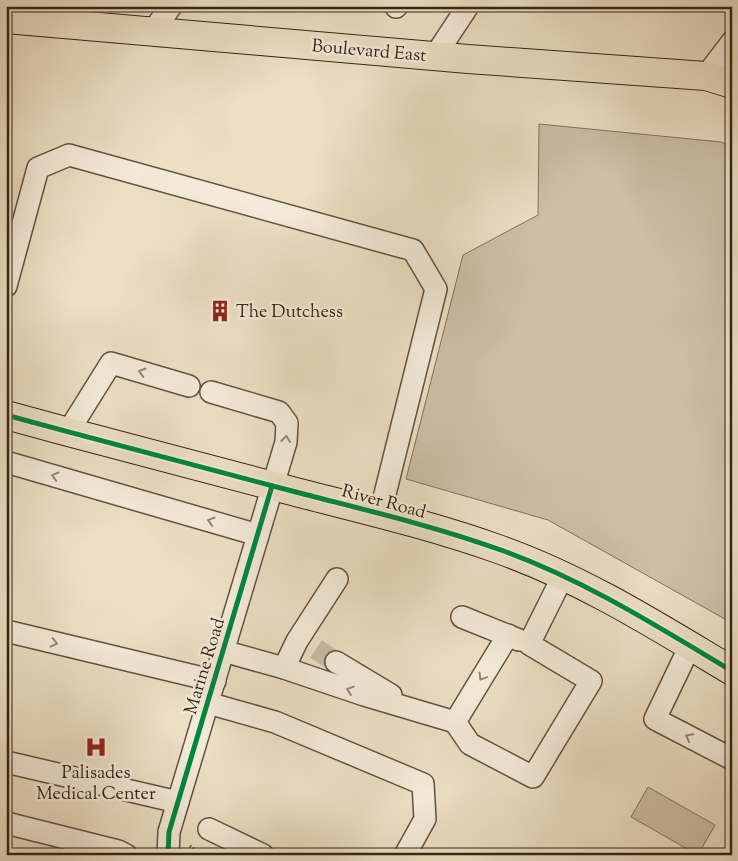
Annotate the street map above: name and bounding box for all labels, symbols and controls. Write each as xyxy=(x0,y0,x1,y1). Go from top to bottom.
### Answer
street label: Boulevard East xyxy=(310,34,427,70)
building icon: The Dutchess xyxy=(207,298,233,324)
place label: The Dutchess xyxy=(236,300,343,326)
one-way arrow xyxy=(137,367,146,378)
one-way arrow xyxy=(280,435,290,444)
one-way arrow xyxy=(51,472,59,482)
street label: River Road xyxy=(338,479,429,527)
one-way arrow xyxy=(207,517,215,527)
street label: Marine Road xyxy=(179,615,233,718)
one-way arrow xyxy=(49,637,58,648)
one-way arrow xyxy=(479,672,489,681)
one-way arrow xyxy=(346,686,354,696)
one-way arrow xyxy=(685,733,694,743)
hospital icon: Palisades Medical Center xyxy=(83,734,109,760)
place label: Palisades Medical Center xyxy=(36,761,156,808)

